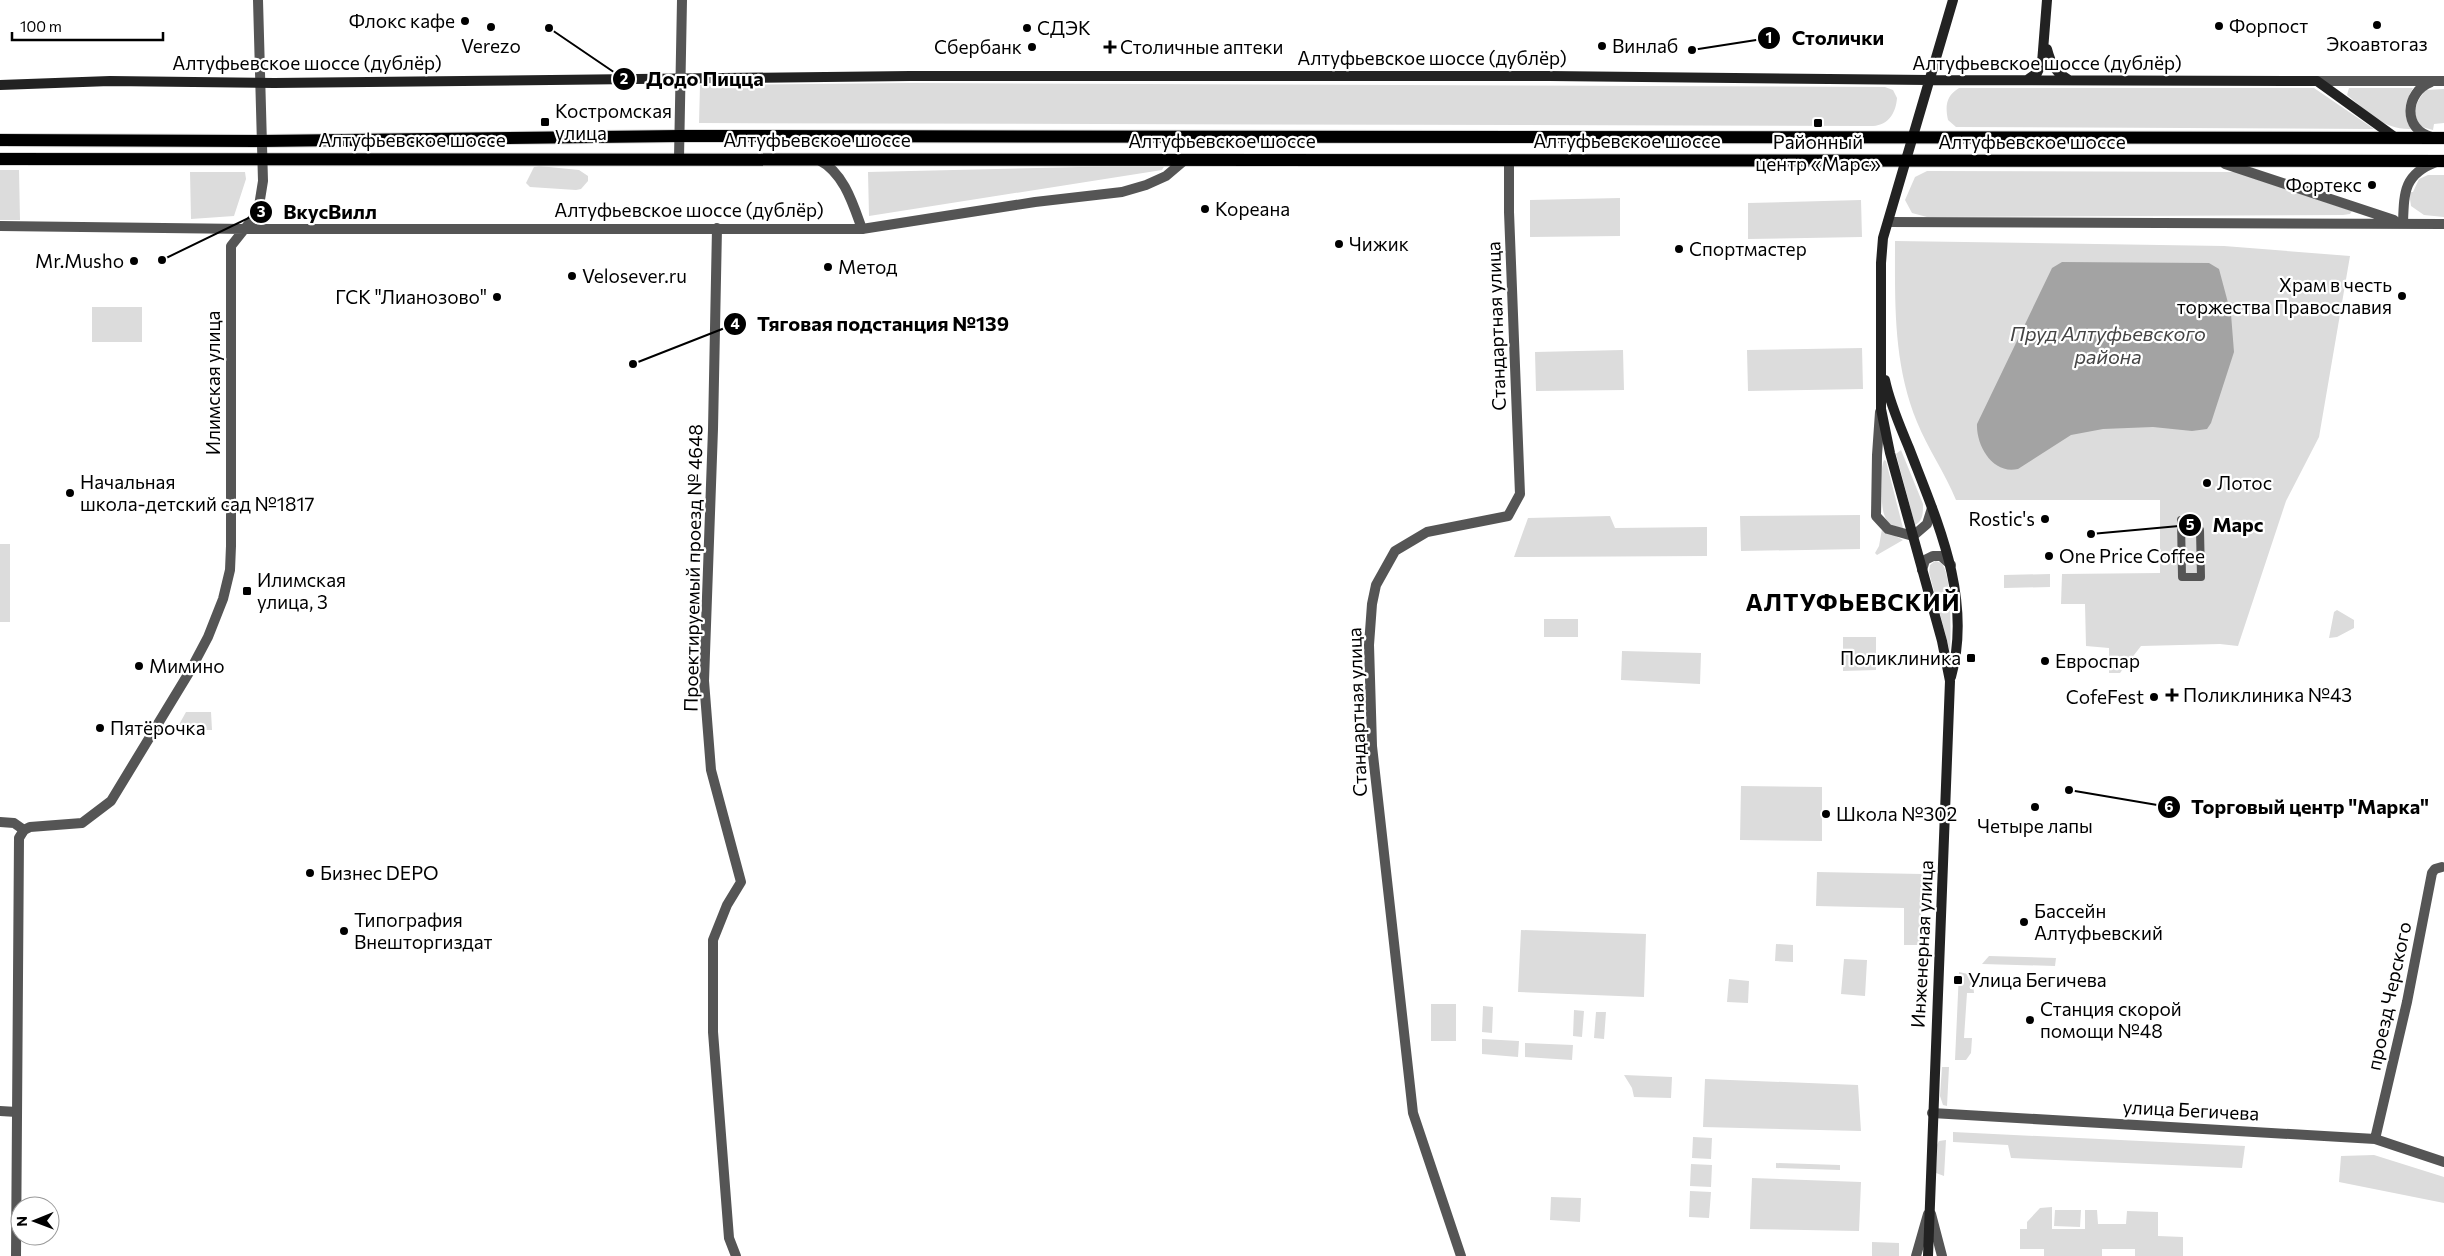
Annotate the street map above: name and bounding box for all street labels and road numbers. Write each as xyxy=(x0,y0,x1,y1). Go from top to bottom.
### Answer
street label: Алтуфьевское шоссе (дублёр) xyxy=(1297,46,1567,69)
street label: Алтуфьевское шоссе (дублёр) xyxy=(172,51,442,74)
street label: Алтуфьевское шоссе (дублёр) xyxy=(1912,51,2182,74)
street label: Алтуфьевское шоссе xyxy=(318,128,506,151)
street label: Алтуфьевское шоссе xyxy=(723,128,911,151)
street label: Алтуфьевское шоссе xyxy=(1128,129,1316,152)
street label: Алтуфьевское шоссе xyxy=(1533,129,1721,152)
street label: Алтуфьевское шоссе xyxy=(1938,130,2126,153)
street label: Алтуфьевское шоссе (дублёр) xyxy=(554,198,824,221)
street label: Стандартная улица xyxy=(1481,241,1510,411)
street label: Илимская улица xyxy=(201,311,224,455)
street label: Проектируемый проезд № 4648 xyxy=(678,424,707,712)
street label: Стандартная улица xyxy=(1342,627,1371,797)
street label: Инженерная улица xyxy=(1906,859,1937,1028)
street label: проезд Черского xyxy=(2362,920,2415,1072)
street label: улица Бегичева xyxy=(2122,1094,2260,1125)

